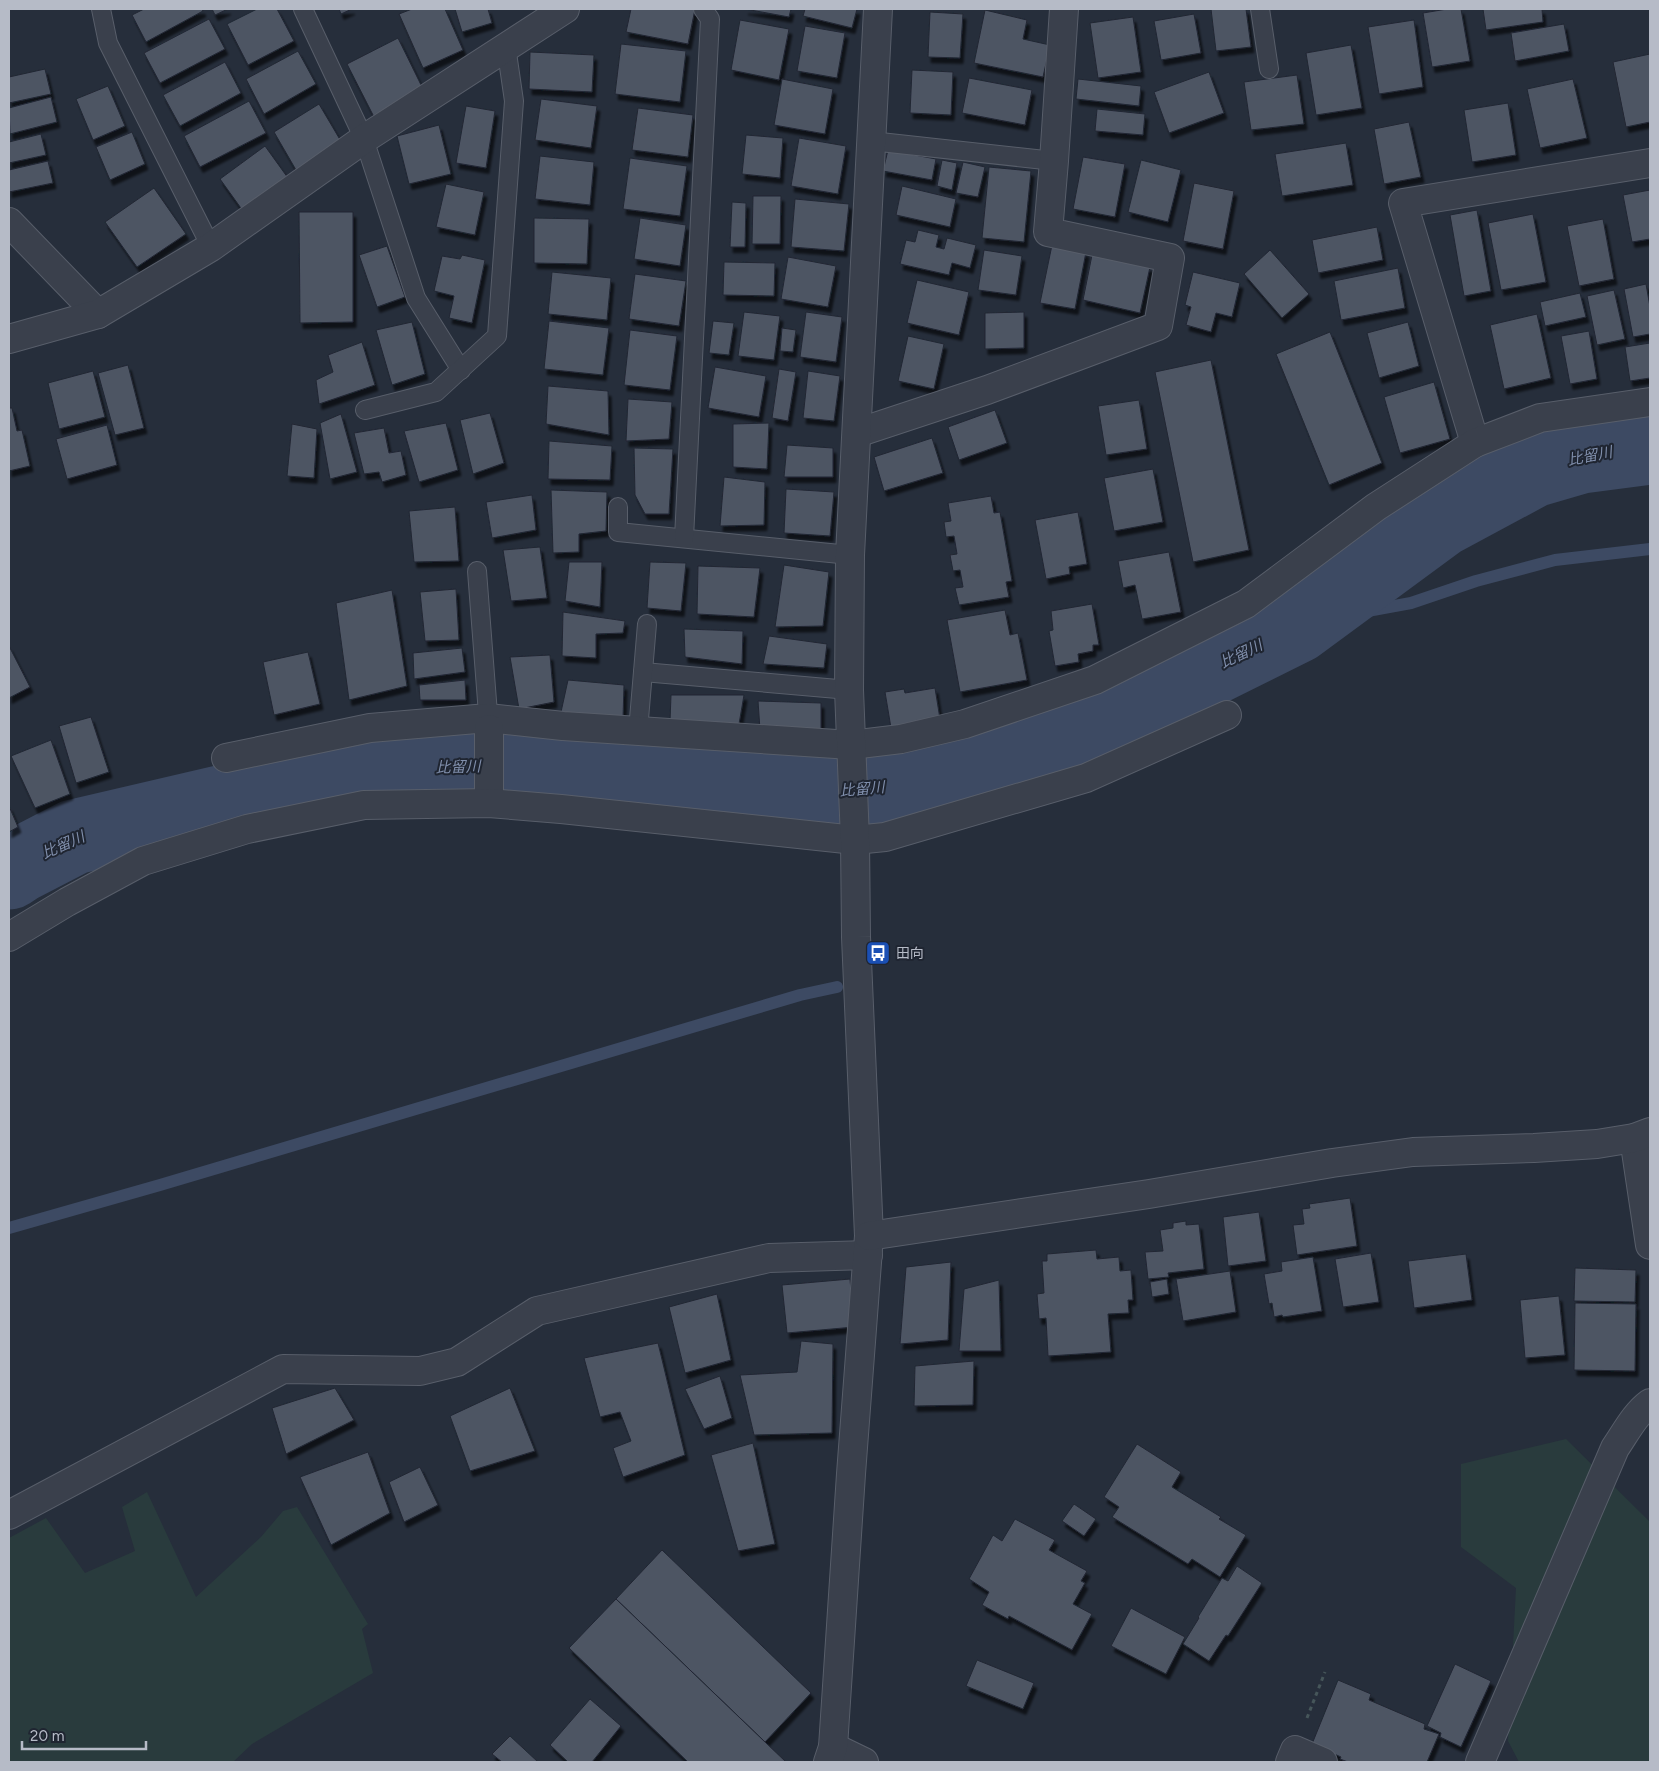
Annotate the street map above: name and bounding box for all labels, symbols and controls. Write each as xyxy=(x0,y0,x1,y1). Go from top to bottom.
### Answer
water label: 比留川 xyxy=(1566,442,1616,469)
water label: 比留川 xyxy=(1217,635,1267,672)
water label: 比留川 xyxy=(435,757,483,777)
water label: 比留川 xyxy=(839,778,887,800)
water label: 比留川 xyxy=(39,827,89,862)
bus stop icon: 田向 xyxy=(865,940,891,966)
place label: 田向 xyxy=(896,945,924,962)
scale bar xyxy=(22,1718,146,1750)
text: 20 m xyxy=(30,1727,64,1745)

